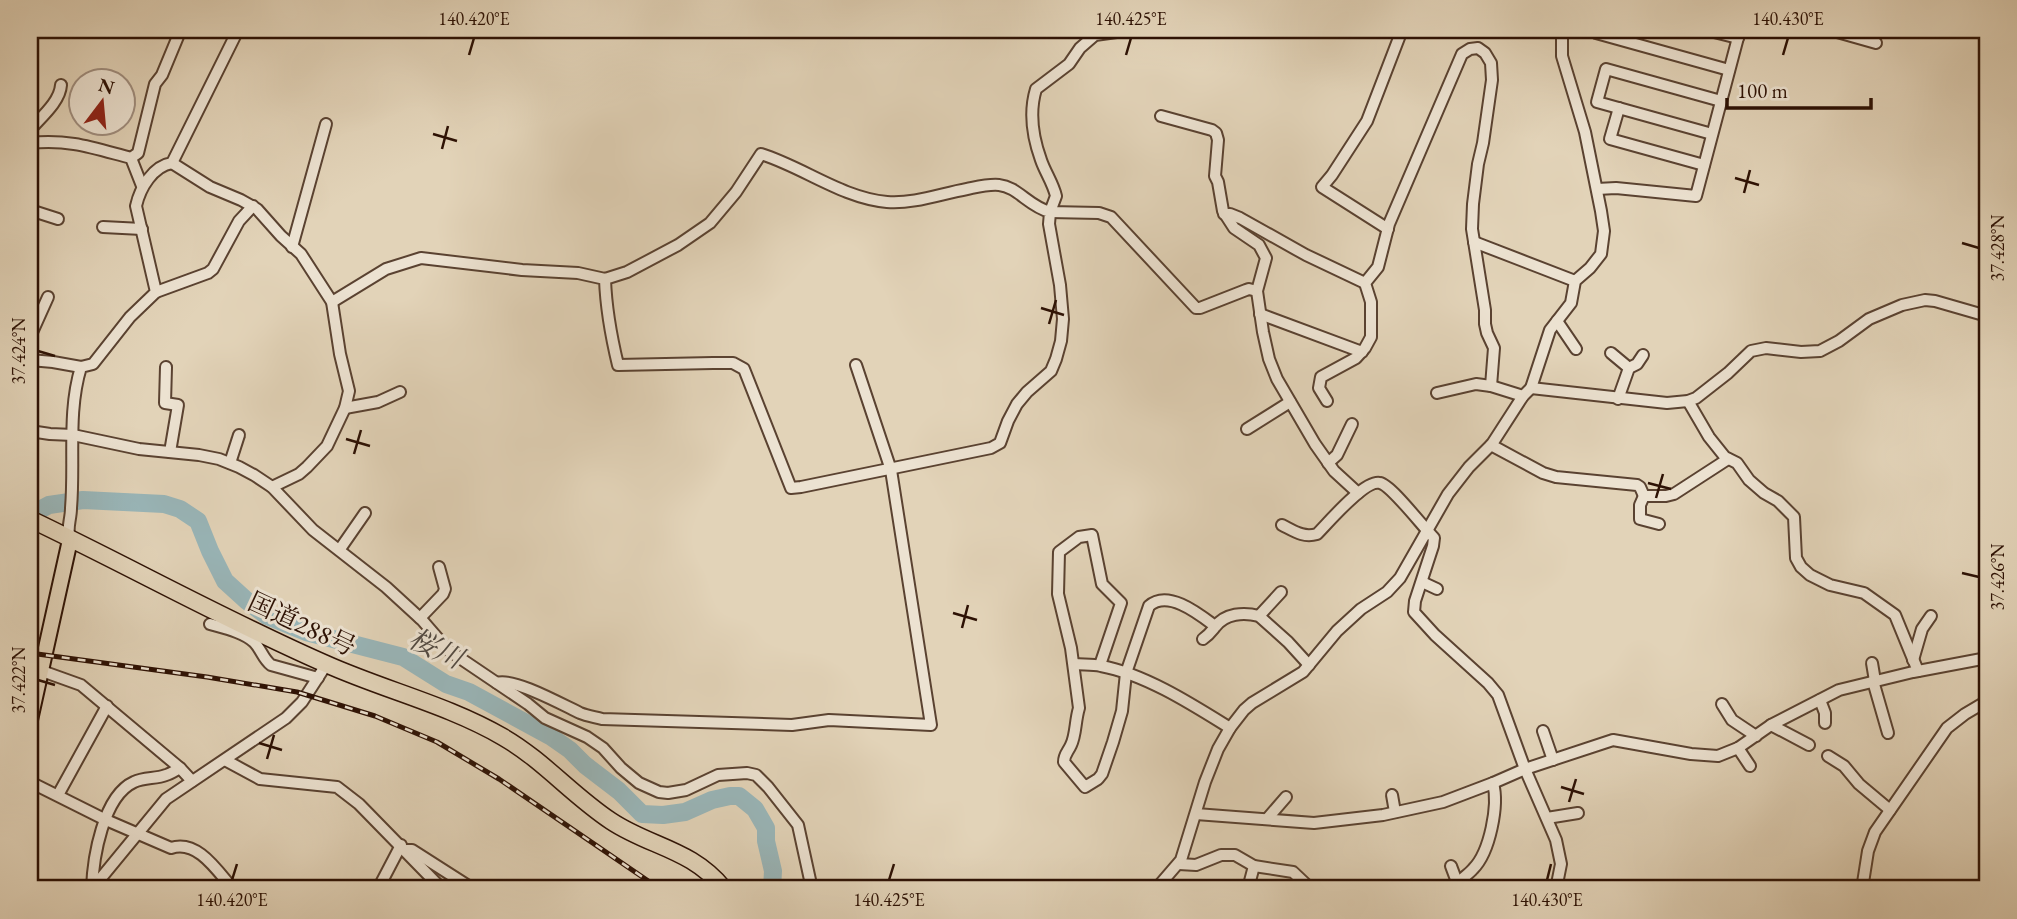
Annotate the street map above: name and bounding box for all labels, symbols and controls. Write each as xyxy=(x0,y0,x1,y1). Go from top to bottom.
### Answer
text: 140.420°E xyxy=(438,7,510,30)
text: 140.425°E xyxy=(1095,7,1167,30)
text: 140.430°E xyxy=(1752,7,1824,30)
north arrow xyxy=(66,66,136,136)
scale bar xyxy=(1727,66,1870,110)
text: N xyxy=(96,72,118,100)
text: 100 m xyxy=(1737,77,1788,104)
text: 37.428°N xyxy=(1986,214,2009,281)
text: 37.424°N xyxy=(7,317,30,384)
text: 37.426°N xyxy=(1986,543,2009,610)
street label: 国道288号 xyxy=(242,584,362,664)
water label: 桜川 xyxy=(403,620,472,677)
text: 37.422°N xyxy=(7,646,30,713)
text: 140.420°E xyxy=(196,888,268,911)
text: 140.425°E xyxy=(853,888,925,911)
text: 140.430°E xyxy=(1511,888,1583,911)

